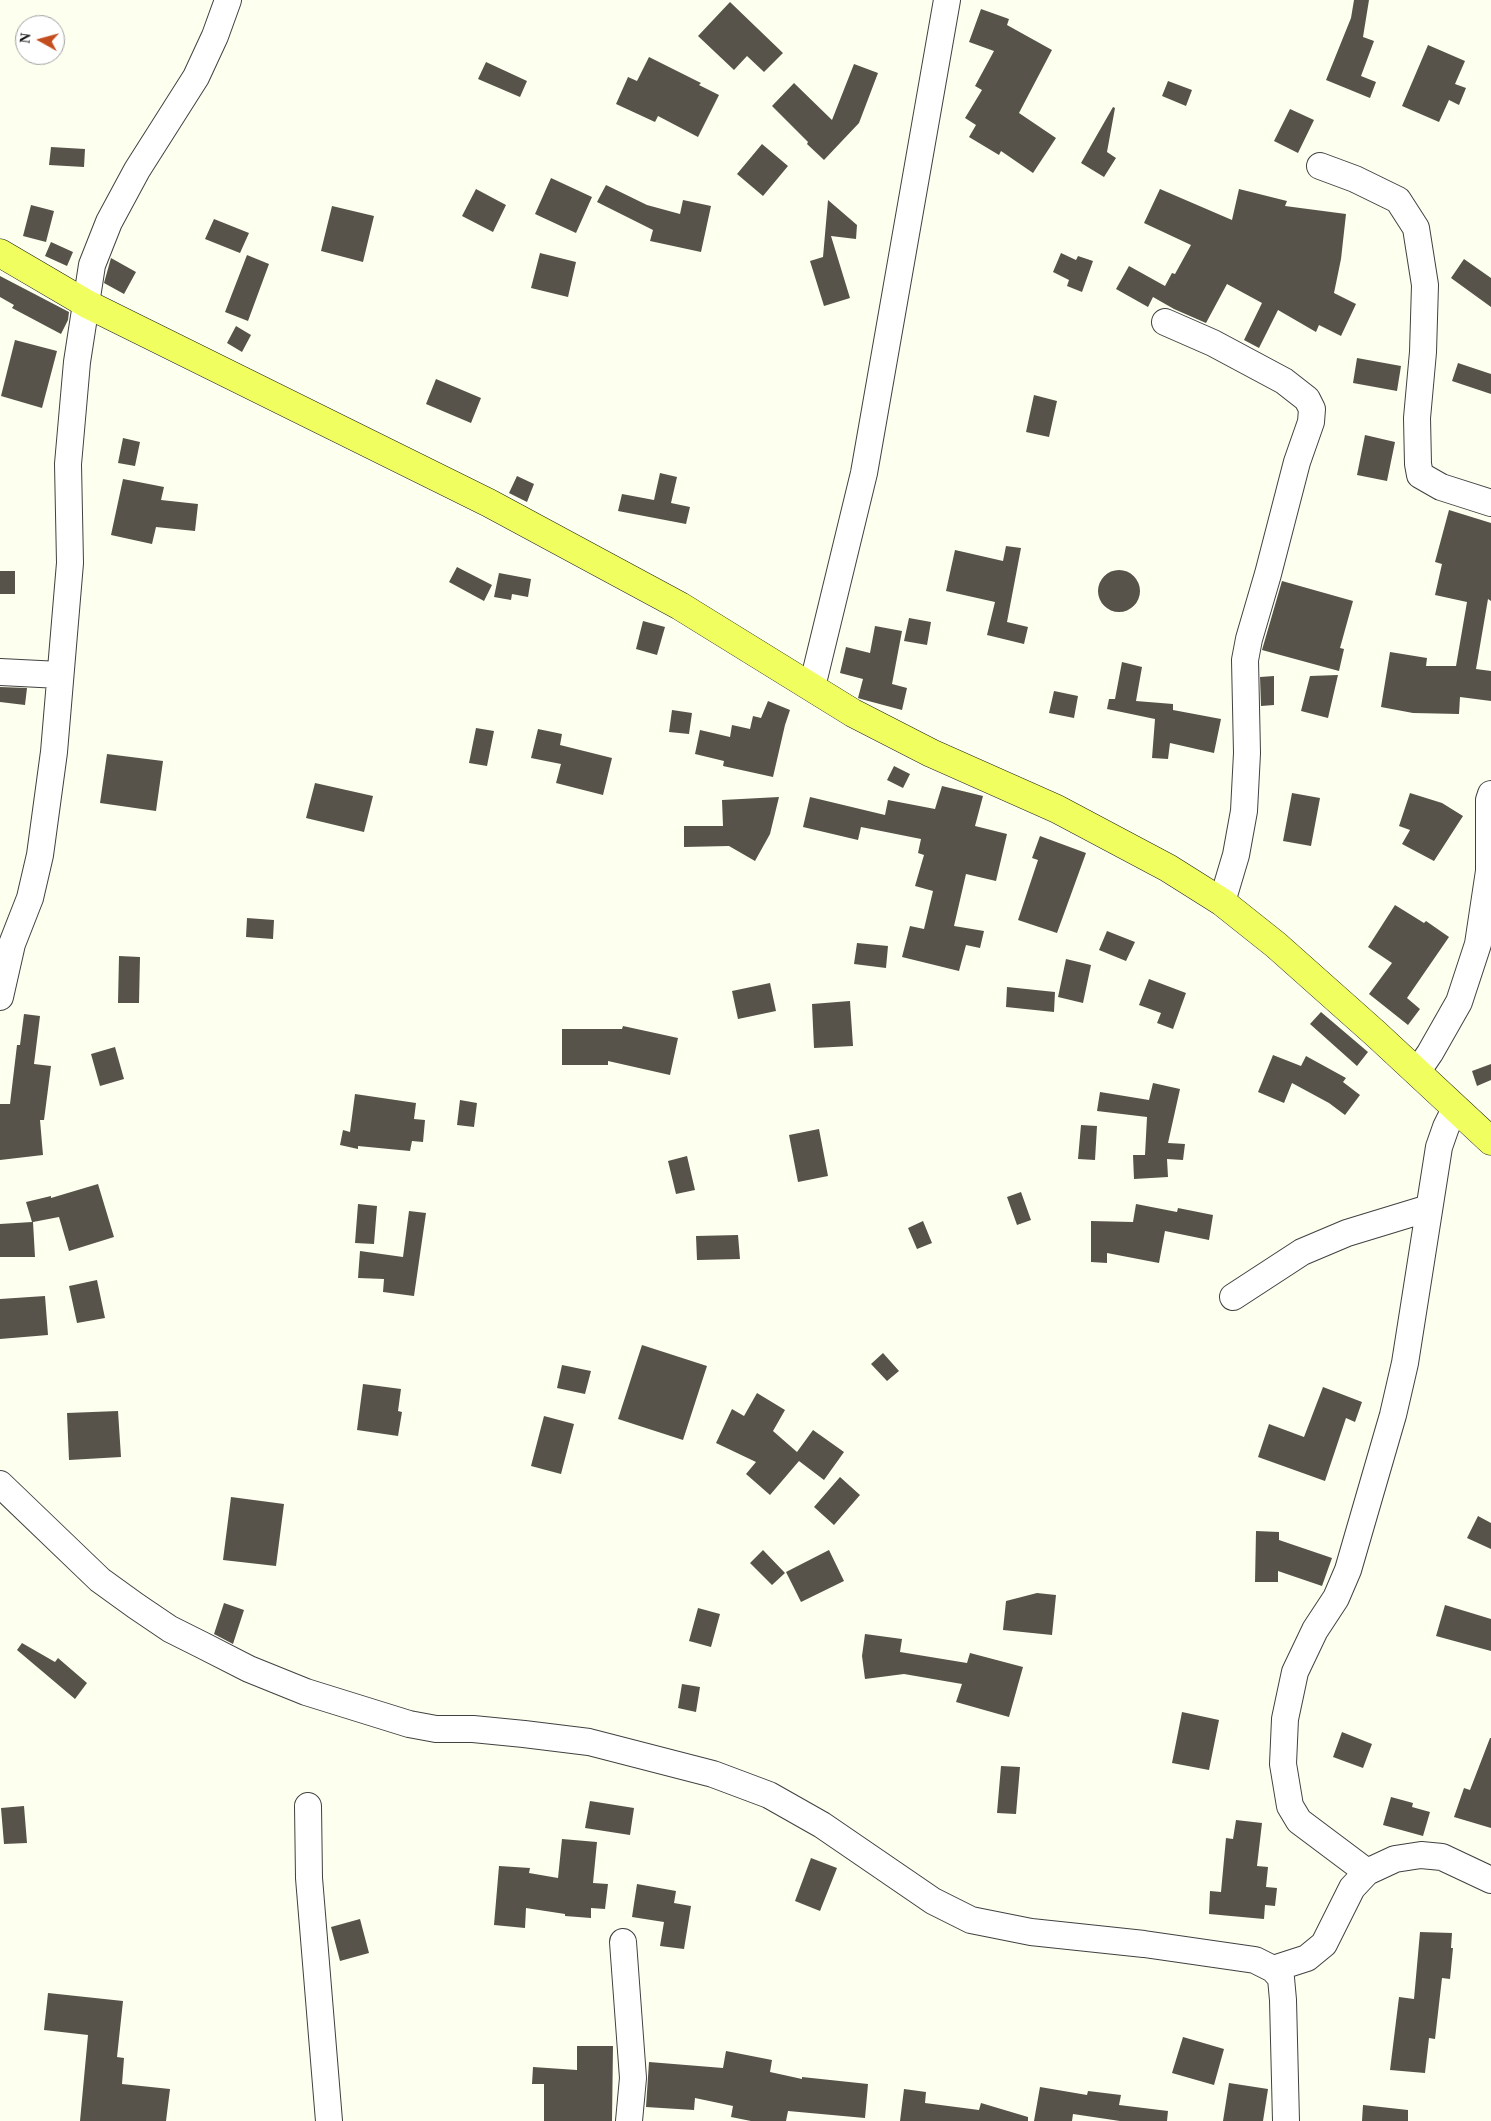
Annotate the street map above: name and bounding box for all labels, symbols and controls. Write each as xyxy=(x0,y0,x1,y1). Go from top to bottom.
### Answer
north arrow xyxy=(15,15,65,65)
text: N xyxy=(18,32,34,44)

